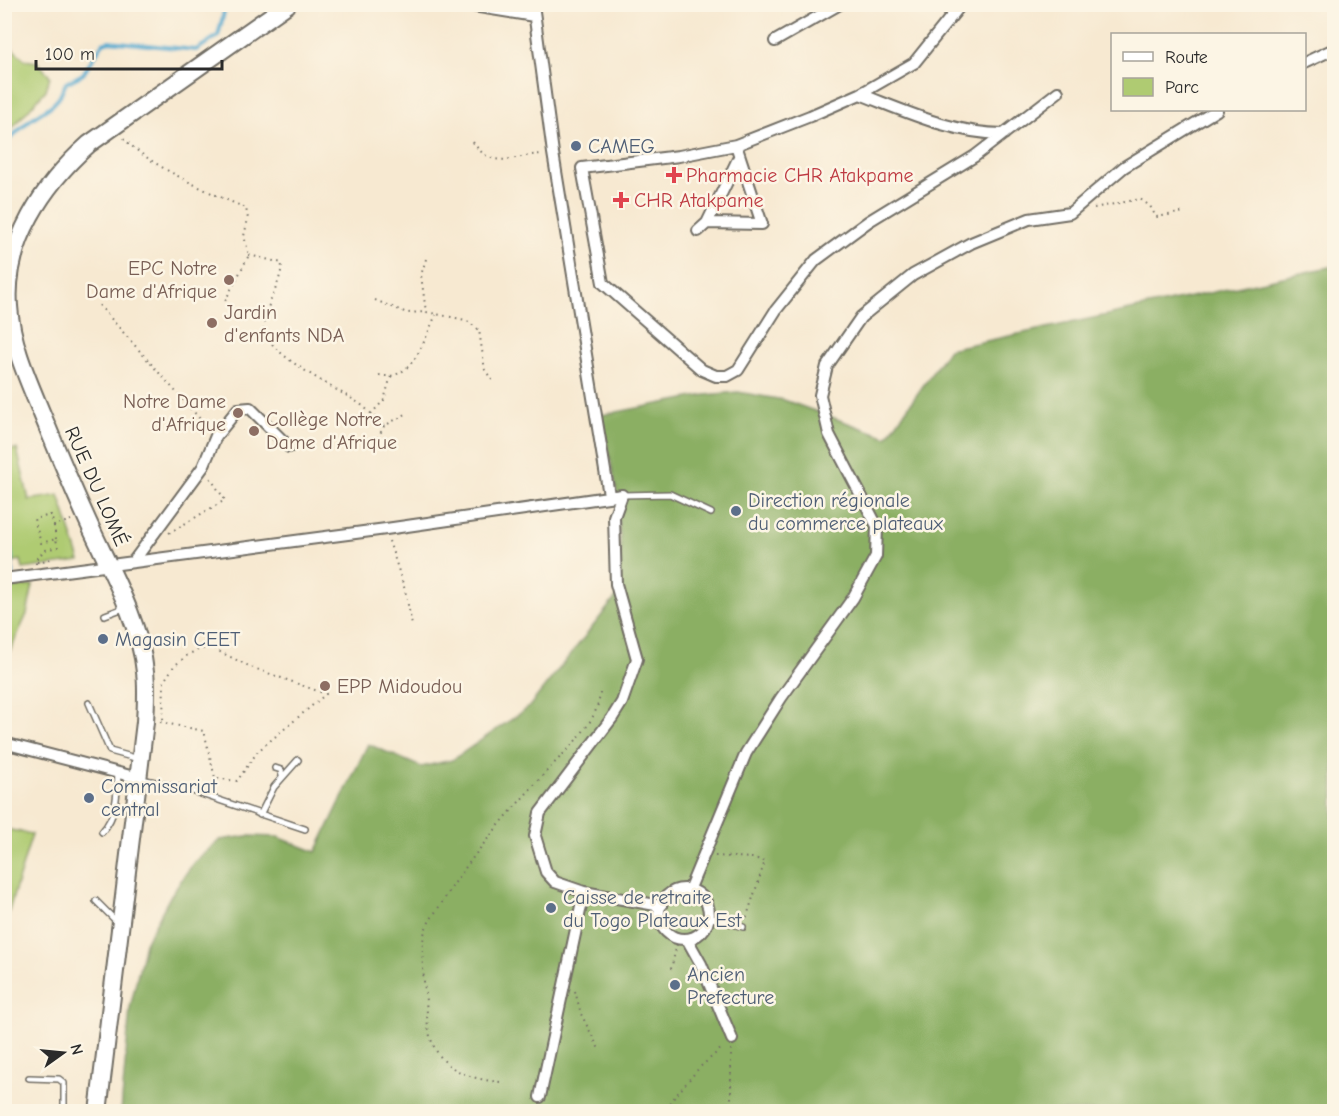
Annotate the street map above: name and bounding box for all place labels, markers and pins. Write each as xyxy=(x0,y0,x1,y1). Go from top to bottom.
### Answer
place label: CAMEG xyxy=(588,135,655,158)
marker: CAMEG xyxy=(569,139,583,153)
place label: Pharmacie CHR Atakpame xyxy=(686,164,914,187)
marker: Pharmacie CHR Atakpame xyxy=(667,168,681,182)
place label: CHR Atakpame xyxy=(634,189,764,212)
marker: CHR Atakpame xyxy=(612,191,630,209)
place label: EPC Notre Dame d'Afrique xyxy=(86,257,217,303)
marker: EPC Notre Dame d'Afrique xyxy=(222,273,236,287)
place label: Jardin d'enfants NDA xyxy=(224,301,345,347)
marker: Jardin d'enfants NDA xyxy=(205,316,219,330)
place label: Notre Dame d'Afrique xyxy=(123,390,226,436)
marker: Notre Dame d'Afrique xyxy=(231,406,245,420)
place label: Collège Notre Dame d'Afrique xyxy=(266,408,397,454)
marker: Collège Notre Dame d'Afrique xyxy=(247,424,261,438)
place label: Direction régionale du commerce plateaux xyxy=(748,489,944,535)
marker: Direction régionale du commerce plateaux xyxy=(729,504,743,518)
place label: Magasin CEET xyxy=(115,628,241,651)
marker: Magasin CEET xyxy=(96,632,110,646)
place label: EPP Midoudou xyxy=(337,675,462,698)
marker: EPP Midoudou xyxy=(318,679,332,693)
place label: Commissariat central xyxy=(101,775,218,821)
marker: Commissariat central xyxy=(82,791,96,805)
place label: Caisse de retraite du Togo Plateaux Est xyxy=(563,886,743,932)
marker: Caisse de retraite du Togo Plateaux Est xyxy=(544,901,558,915)
place label: Ancien Prefecture xyxy=(687,963,774,1009)
marker: Ancien Prefecture xyxy=(668,978,682,992)

